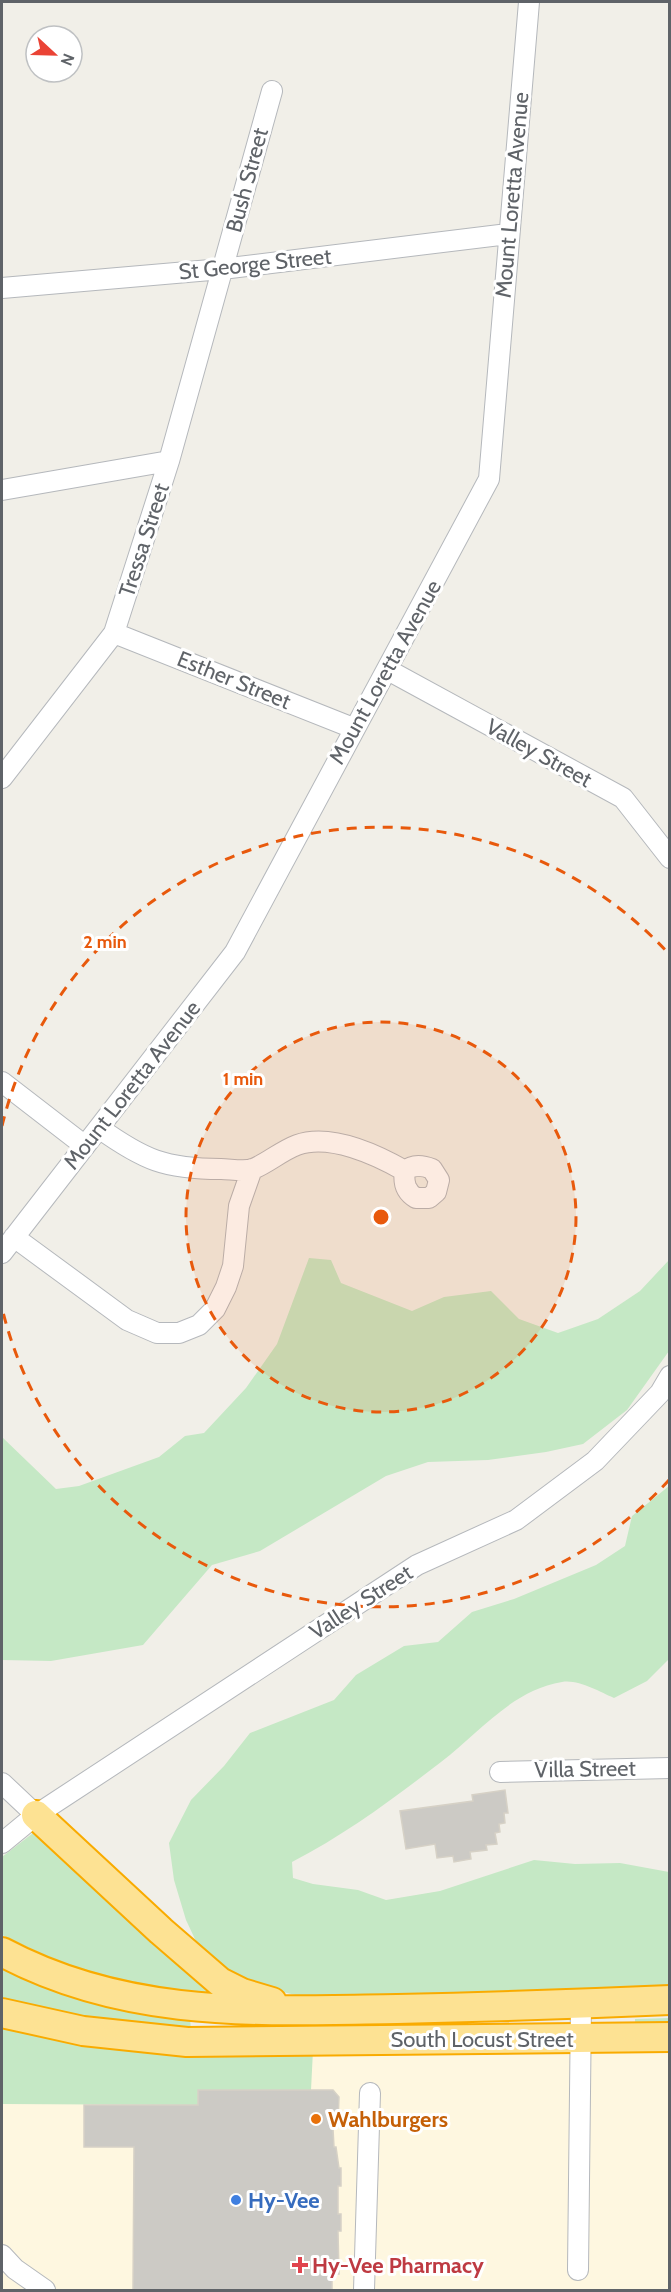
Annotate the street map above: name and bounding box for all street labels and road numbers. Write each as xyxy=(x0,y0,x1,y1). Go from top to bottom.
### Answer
street label: Mount Loretta Avenue xyxy=(490,91,534,299)
street label: Bush Street xyxy=(220,124,274,235)
street label: St George Street xyxy=(177,242,333,285)
street label: Tressa Street xyxy=(113,479,175,600)
street label: Mount Loretta Avenue xyxy=(323,575,447,769)
street label: Esther Street xyxy=(173,645,295,715)
street label: Valley Street xyxy=(481,713,597,793)
street label: Mount Loretta Avenue xyxy=(58,995,206,1175)
street label: Valley Street xyxy=(305,1558,418,1645)
street label: Villa Street xyxy=(534,1755,637,1783)
street label: South Locust Street xyxy=(390,2026,574,2053)

